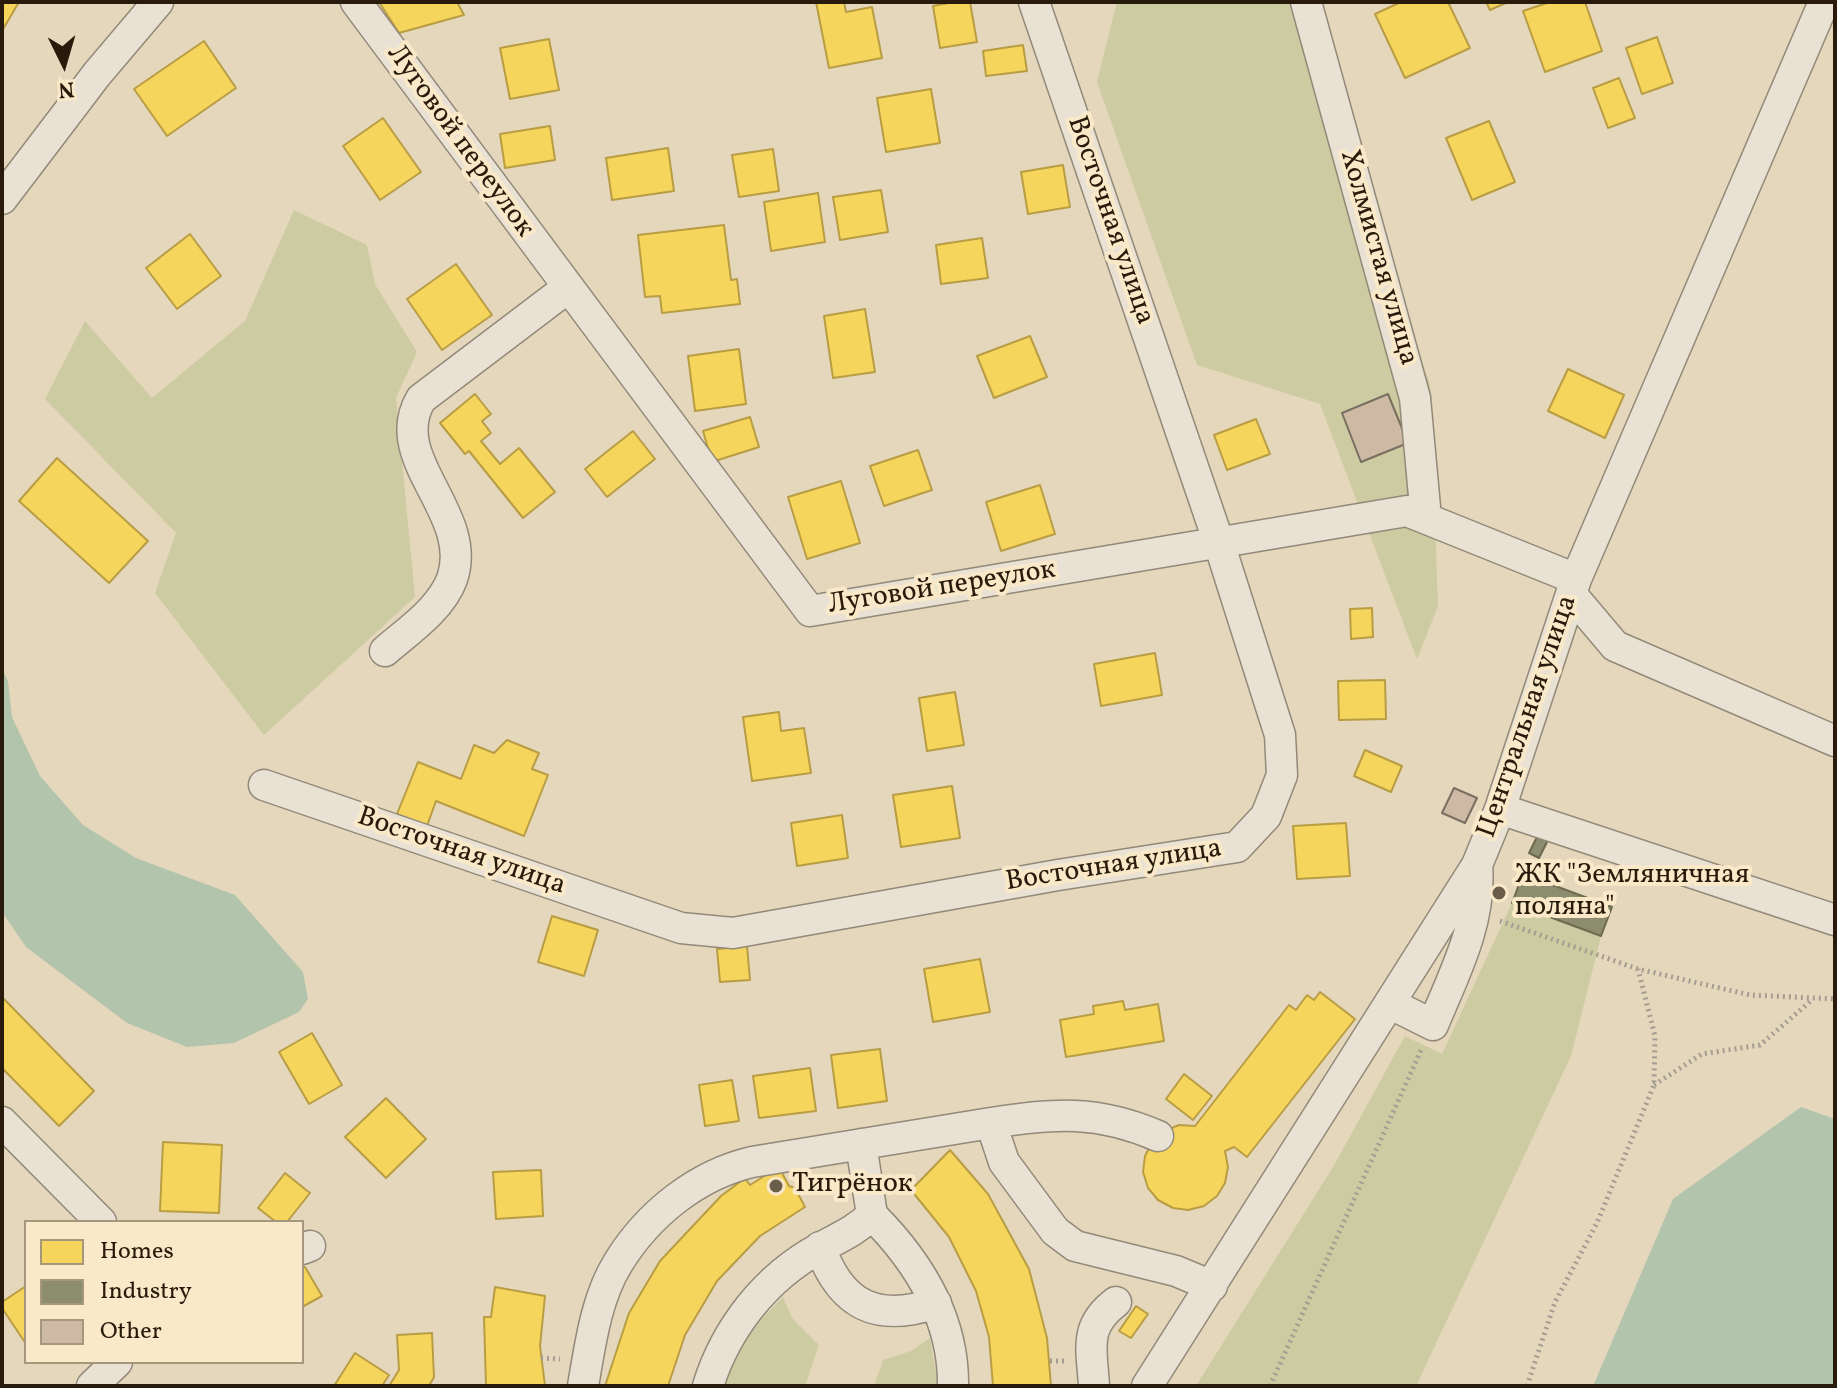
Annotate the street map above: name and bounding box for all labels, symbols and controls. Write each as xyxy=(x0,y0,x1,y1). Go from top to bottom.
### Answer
north arrow xyxy=(24,24,104,104)
street label: Луговой переулок xyxy=(378,39,540,245)
text: N xyxy=(57,72,75,105)
street label: Восточная улица xyxy=(1058,112,1160,330)
street label: Холмистая улица xyxy=(1330,146,1424,370)
street label: Луговой переулок xyxy=(826,554,1058,624)
street label: Центральная улица xyxy=(1472,591,1586,843)
street label: Восточная улица xyxy=(352,802,570,904)
street label: Восточная улица xyxy=(1004,833,1224,901)
place label: ЖК "Земляничная поляна" xyxy=(1515,860,1749,926)
marker: ЖК "Земляничная поляна" xyxy=(1490,884,1508,902)
place label: Тигрёнок xyxy=(792,1169,913,1203)
marker: Тигрёнок xyxy=(767,1177,785,1195)
legend xyxy=(24,1220,304,1364)
text: Homes xyxy=(100,1235,174,1269)
text: Industry xyxy=(100,1275,192,1309)
text: Other xyxy=(100,1315,162,1349)

